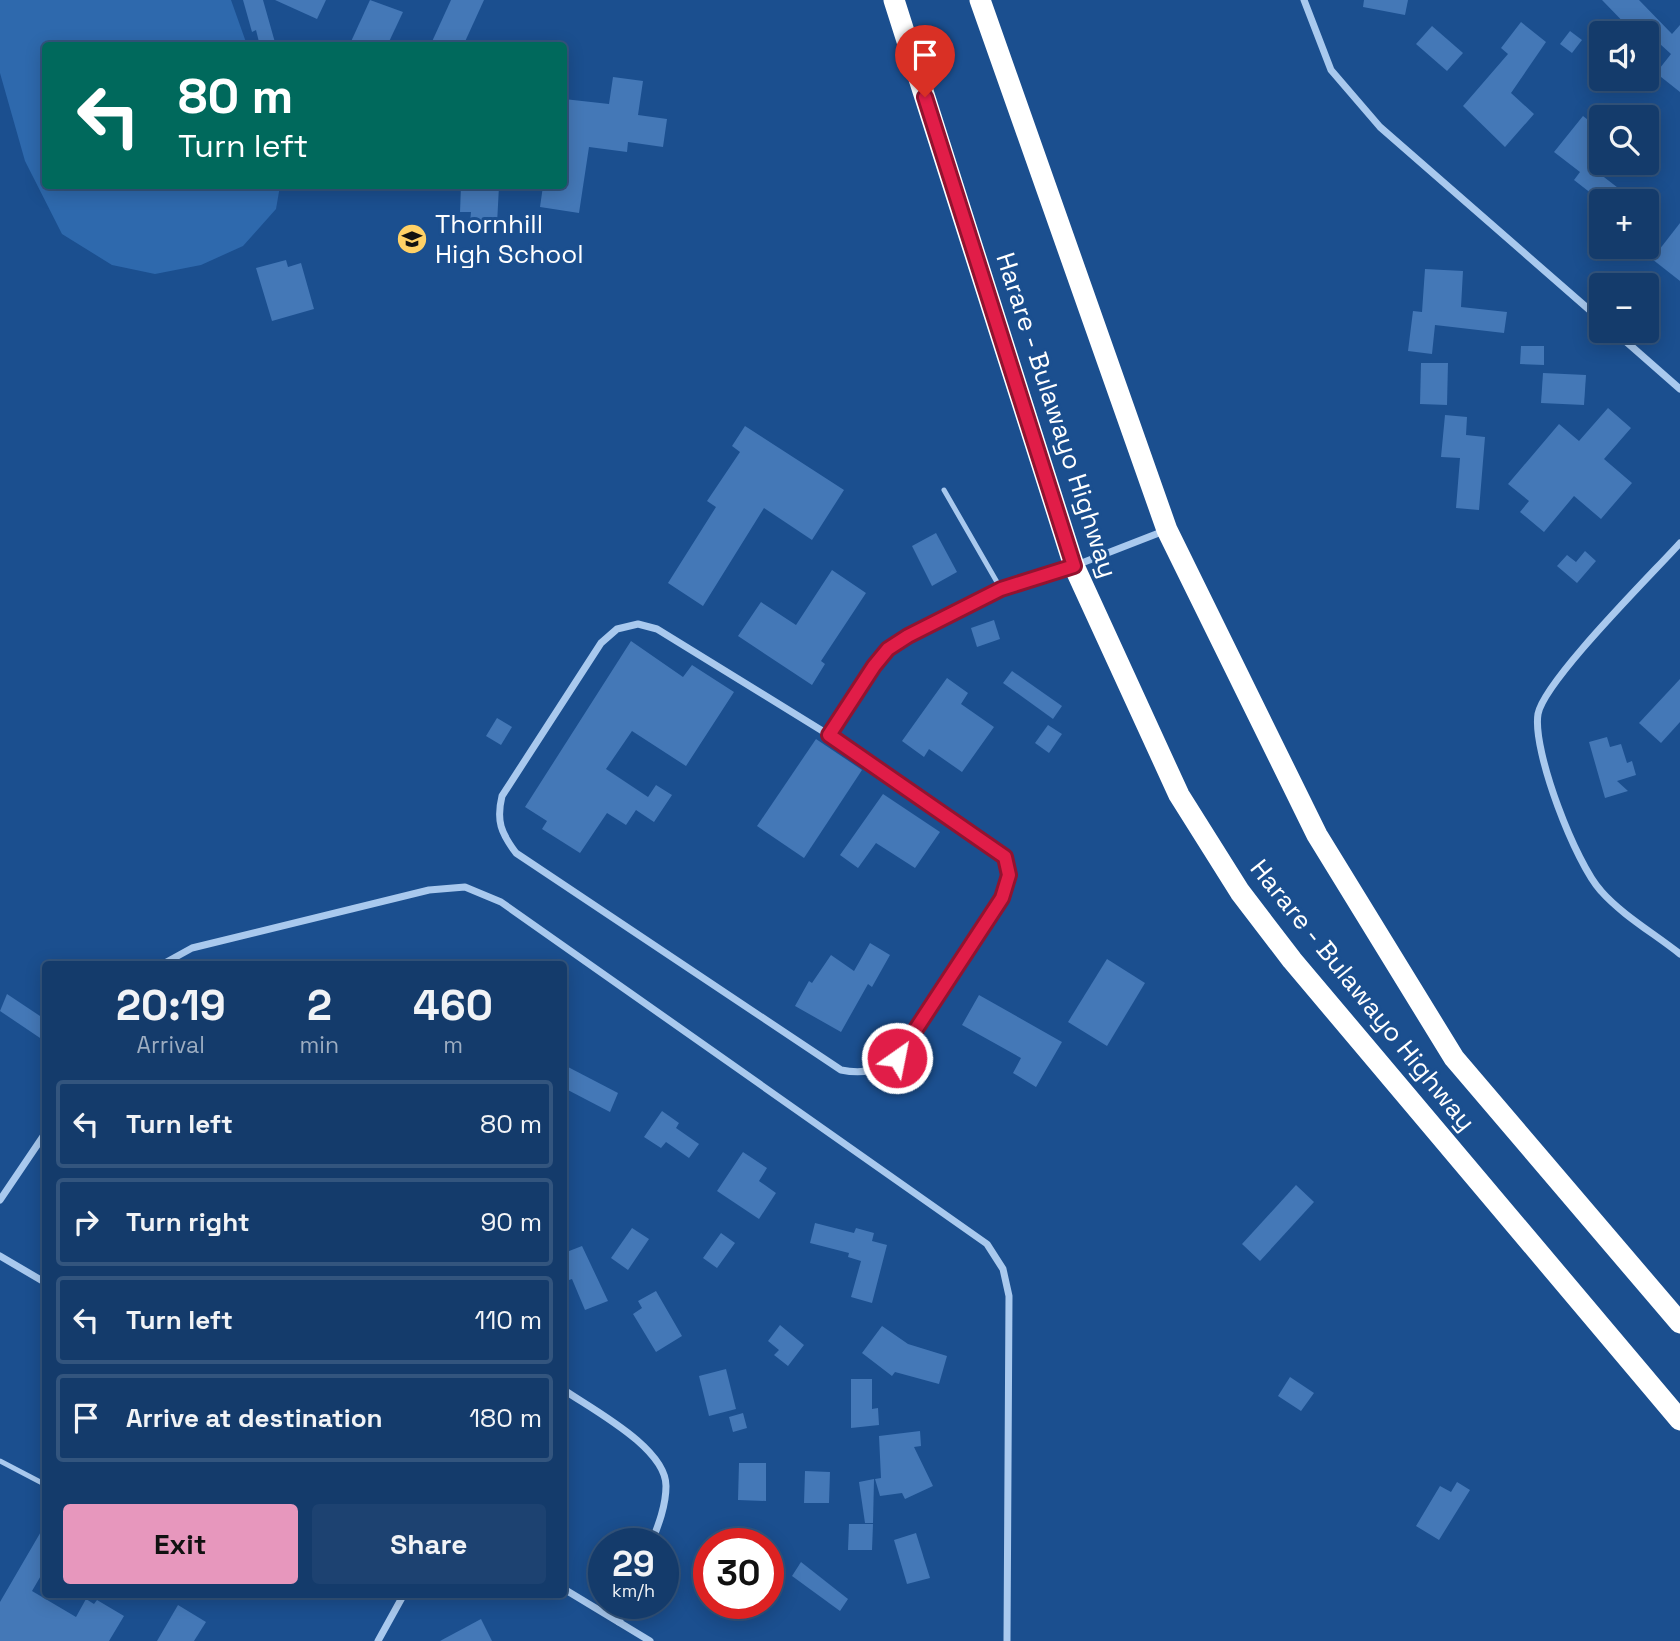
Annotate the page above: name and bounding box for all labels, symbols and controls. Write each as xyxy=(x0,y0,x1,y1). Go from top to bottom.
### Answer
map controls xyxy=(1589,21,1659,343)
button: sound xyxy=(1589,21,1659,91)
pin xyxy=(895,25,955,97)
icon: arrive xyxy=(906,36,944,74)
text: 80 m xyxy=(178,65,293,127)
icon: left xyxy=(63,70,154,161)
button: search xyxy=(1589,105,1659,175)
text: Turn left xyxy=(178,126,308,166)
button: + xyxy=(1589,189,1659,259)
place label: Thornhill High School xyxy=(435,207,584,271)
school or university icon: Thornhill High School xyxy=(395,222,429,256)
street label: Harare - Bulawayo Highway xyxy=(988,248,1126,582)
button: − xyxy=(1589,273,1659,343)
street label: Harare - Bulawayo Highway xyxy=(1243,852,1483,1138)
text: 20:19 xyxy=(116,979,226,1032)
text: 2 xyxy=(307,979,332,1032)
text: 460 xyxy=(413,979,493,1032)
position arrow xyxy=(860,1021,934,1095)
text: Arrival xyxy=(137,1030,205,1060)
text: min xyxy=(300,1030,339,1060)
text: m xyxy=(443,1030,463,1060)
icon: left xyxy=(67,1105,105,1143)
text: Turn left xyxy=(126,1107,233,1141)
text: 80 m xyxy=(480,1107,542,1141)
icon: right xyxy=(67,1203,105,1241)
text: Turn right xyxy=(126,1205,250,1239)
text: 90 m xyxy=(480,1205,542,1239)
icon: left xyxy=(67,1301,105,1339)
text: Turn left xyxy=(126,1303,233,1337)
text: 110 m xyxy=(475,1303,542,1337)
icon: arrive xyxy=(67,1399,105,1437)
text: Arrive at destination xyxy=(126,1401,383,1435)
text: 180 m xyxy=(469,1401,542,1435)
button: Exit xyxy=(63,1504,298,1584)
button: Share xyxy=(312,1504,546,1584)
speed limit sign: 30 xyxy=(693,1528,784,1619)
text: 29 xyxy=(612,1542,655,1586)
text: km/h xyxy=(612,1579,655,1602)

